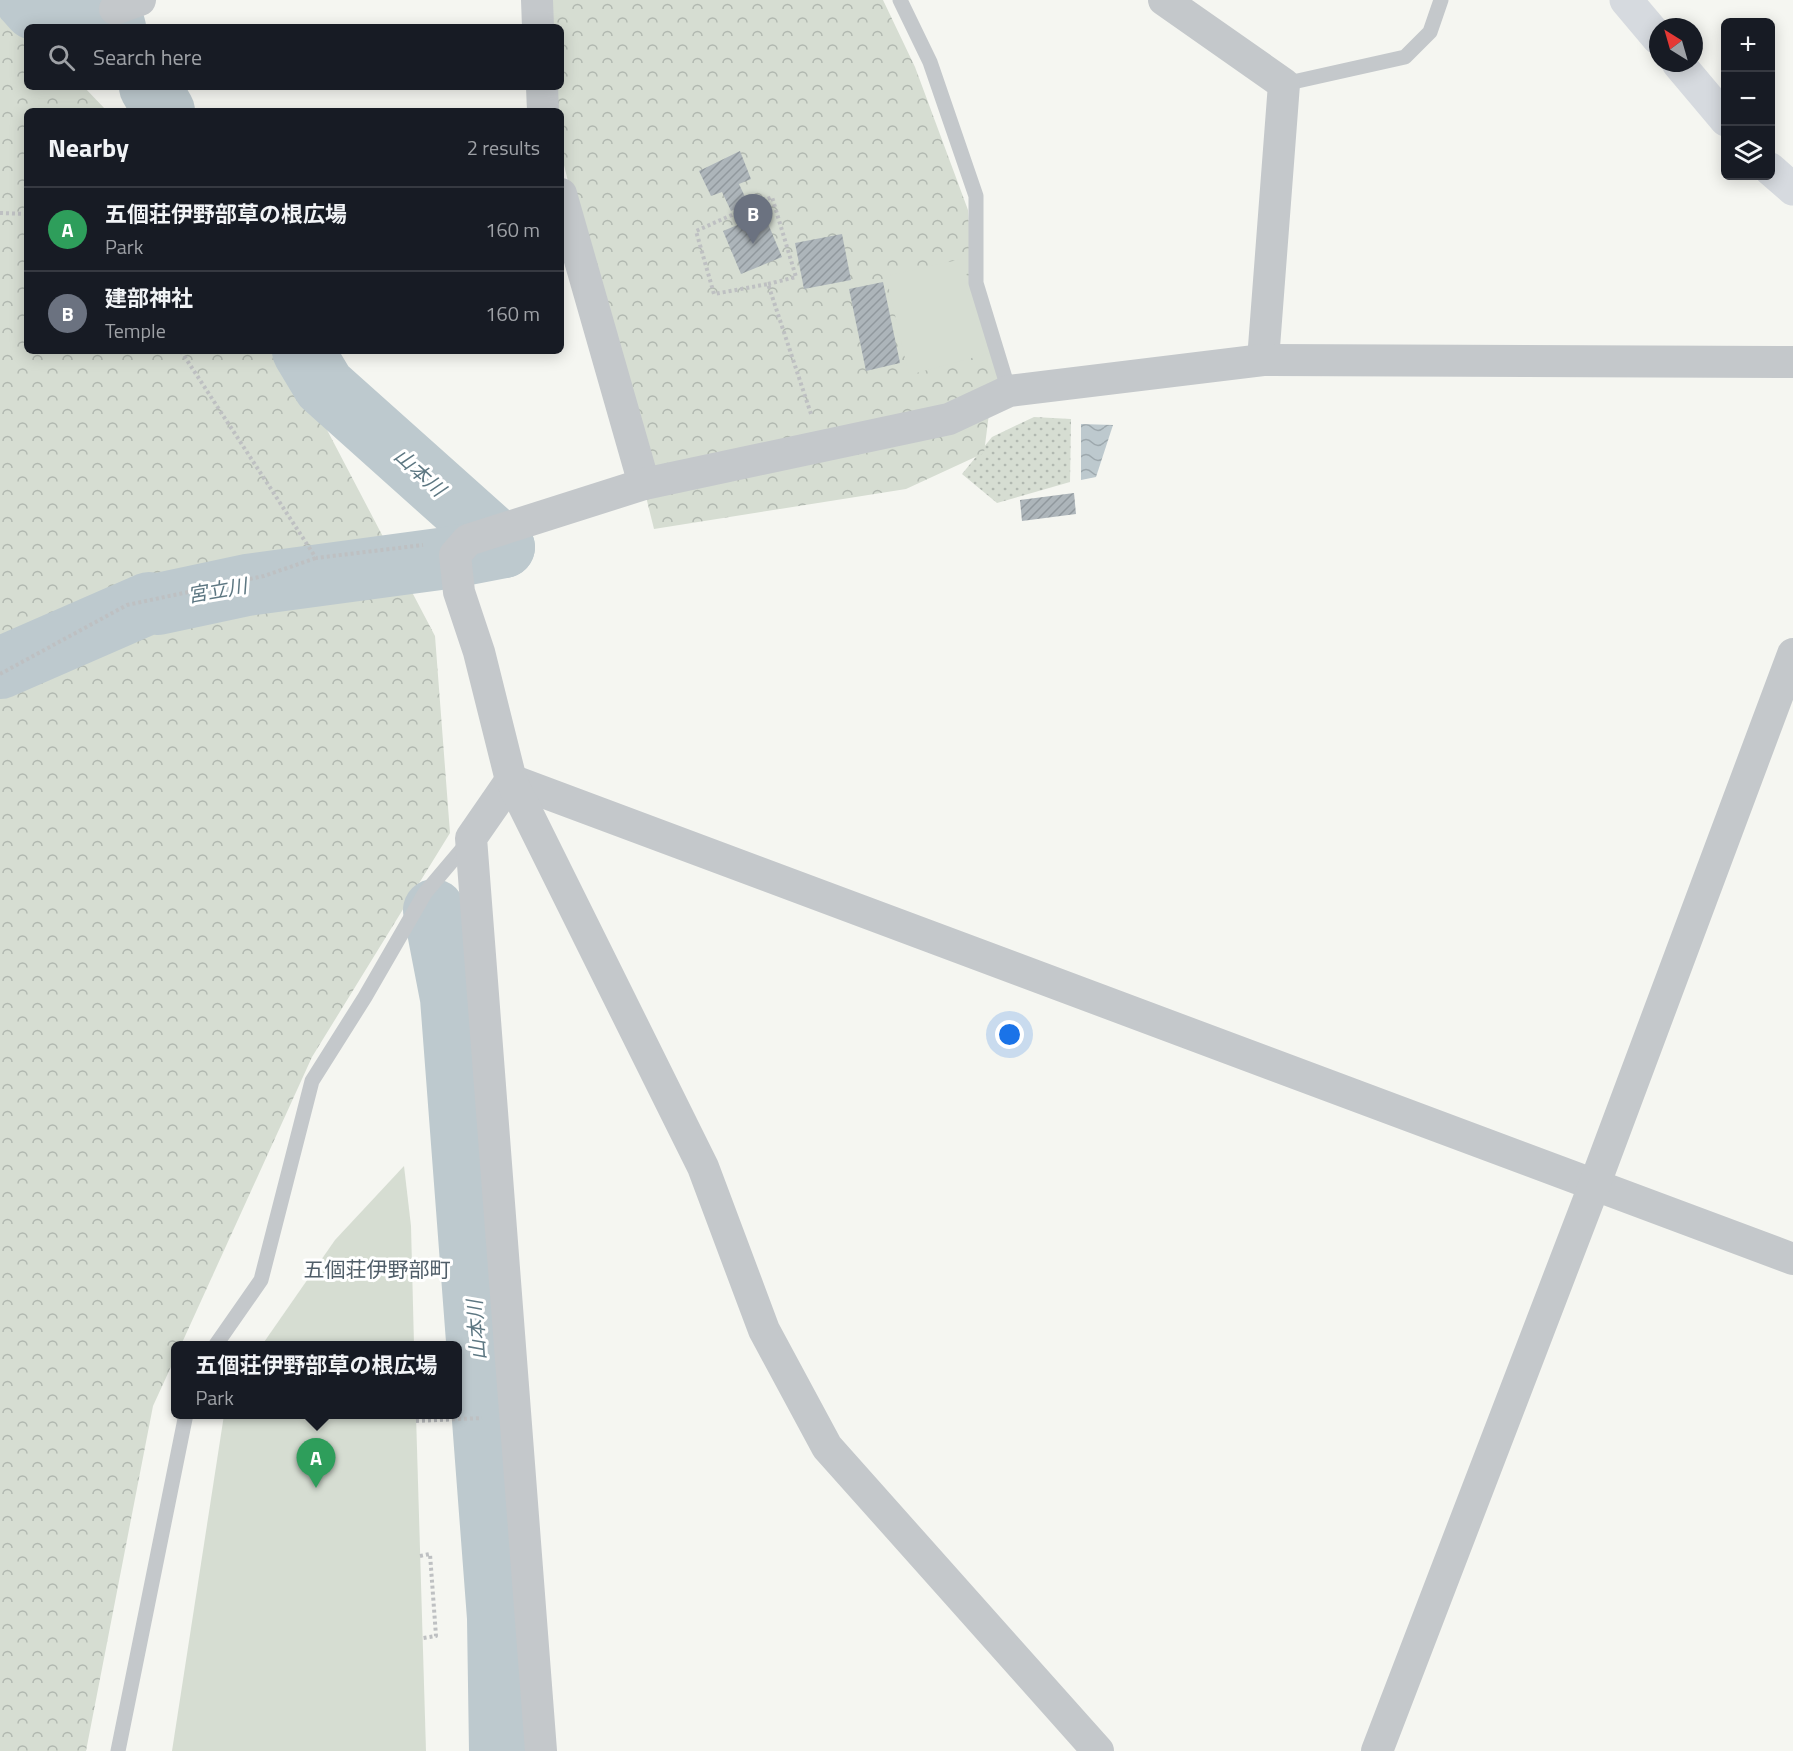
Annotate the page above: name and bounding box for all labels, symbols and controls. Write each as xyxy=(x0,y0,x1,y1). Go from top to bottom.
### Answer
north arrow xyxy=(1649,18,1703,72)
map controls xyxy=(1721,18,1775,180)
button: + xyxy=(1721,18,1775,72)
search box xyxy=(24,24,564,90)
text: Search here xyxy=(93,40,202,74)
icon: search xyxy=(45,41,78,74)
button: − xyxy=(1721,72,1775,126)
button: layers xyxy=(1721,126,1775,180)
text: Nearby xyxy=(48,128,129,167)
text: 2 results xyxy=(467,132,540,163)
pin: B xyxy=(734,194,772,244)
text: 五個荘伊野部草の根広場 xyxy=(105,197,347,231)
text: A xyxy=(61,214,74,245)
text: 160 m xyxy=(485,214,540,245)
text: Park xyxy=(105,231,143,262)
text: 建部神社 xyxy=(105,281,193,315)
text: B xyxy=(61,298,74,329)
text: 160 m xyxy=(485,298,540,329)
text: Temple xyxy=(105,315,166,346)
water label: 山本川 xyxy=(387,440,454,505)
water label: 宮立川 xyxy=(185,569,251,610)
your location xyxy=(995,1020,1024,1049)
district label: 五個荘伊野部町 xyxy=(304,1253,451,1285)
water label: 山本川 xyxy=(458,1297,494,1361)
popup xyxy=(171,1341,462,1419)
text: 五個荘伊野部草の根広場 xyxy=(195,1348,438,1382)
text: Park xyxy=(195,1382,234,1413)
pin: A xyxy=(296,1438,336,1488)

